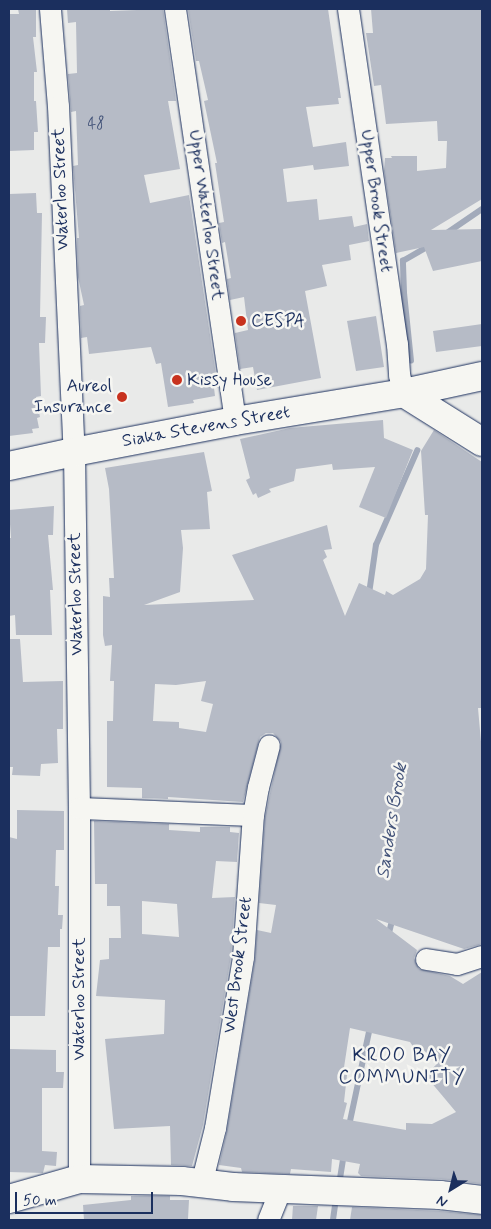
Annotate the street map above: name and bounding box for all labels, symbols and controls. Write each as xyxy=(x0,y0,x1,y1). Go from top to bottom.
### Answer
house number: 48 xyxy=(88,116,104,134)
street label: Waterloo Street xyxy=(48,127,74,251)
street label: Upper Brook Street xyxy=(355,127,397,275)
street label: Upper Waterloo Street xyxy=(183,129,229,301)
place label: CESPA xyxy=(251,310,305,332)
marker: CESPA xyxy=(235,315,247,327)
place label: Kissy House xyxy=(187,369,275,391)
marker: Kissy House xyxy=(171,374,183,386)
place label: Aureol Insurance xyxy=(34,376,112,418)
marker: Aureol Insurance xyxy=(116,391,128,403)
street label: Siaka Stevens Street xyxy=(124,402,288,452)
street label: Waterloo Street xyxy=(64,532,88,656)
water label: Sanders Brook xyxy=(372,762,412,880)
street label: West Brook Street xyxy=(219,894,257,1036)
street label: Waterloo Street xyxy=(68,937,90,1061)
district label: KROO BAY COMMUNITY xyxy=(340,1045,464,1089)
north arrow xyxy=(426,1164,476,1214)
scale bar xyxy=(18,1182,155,1214)
text: 50 m xyxy=(23,1191,57,1211)
text: N xyxy=(433,1191,451,1211)

